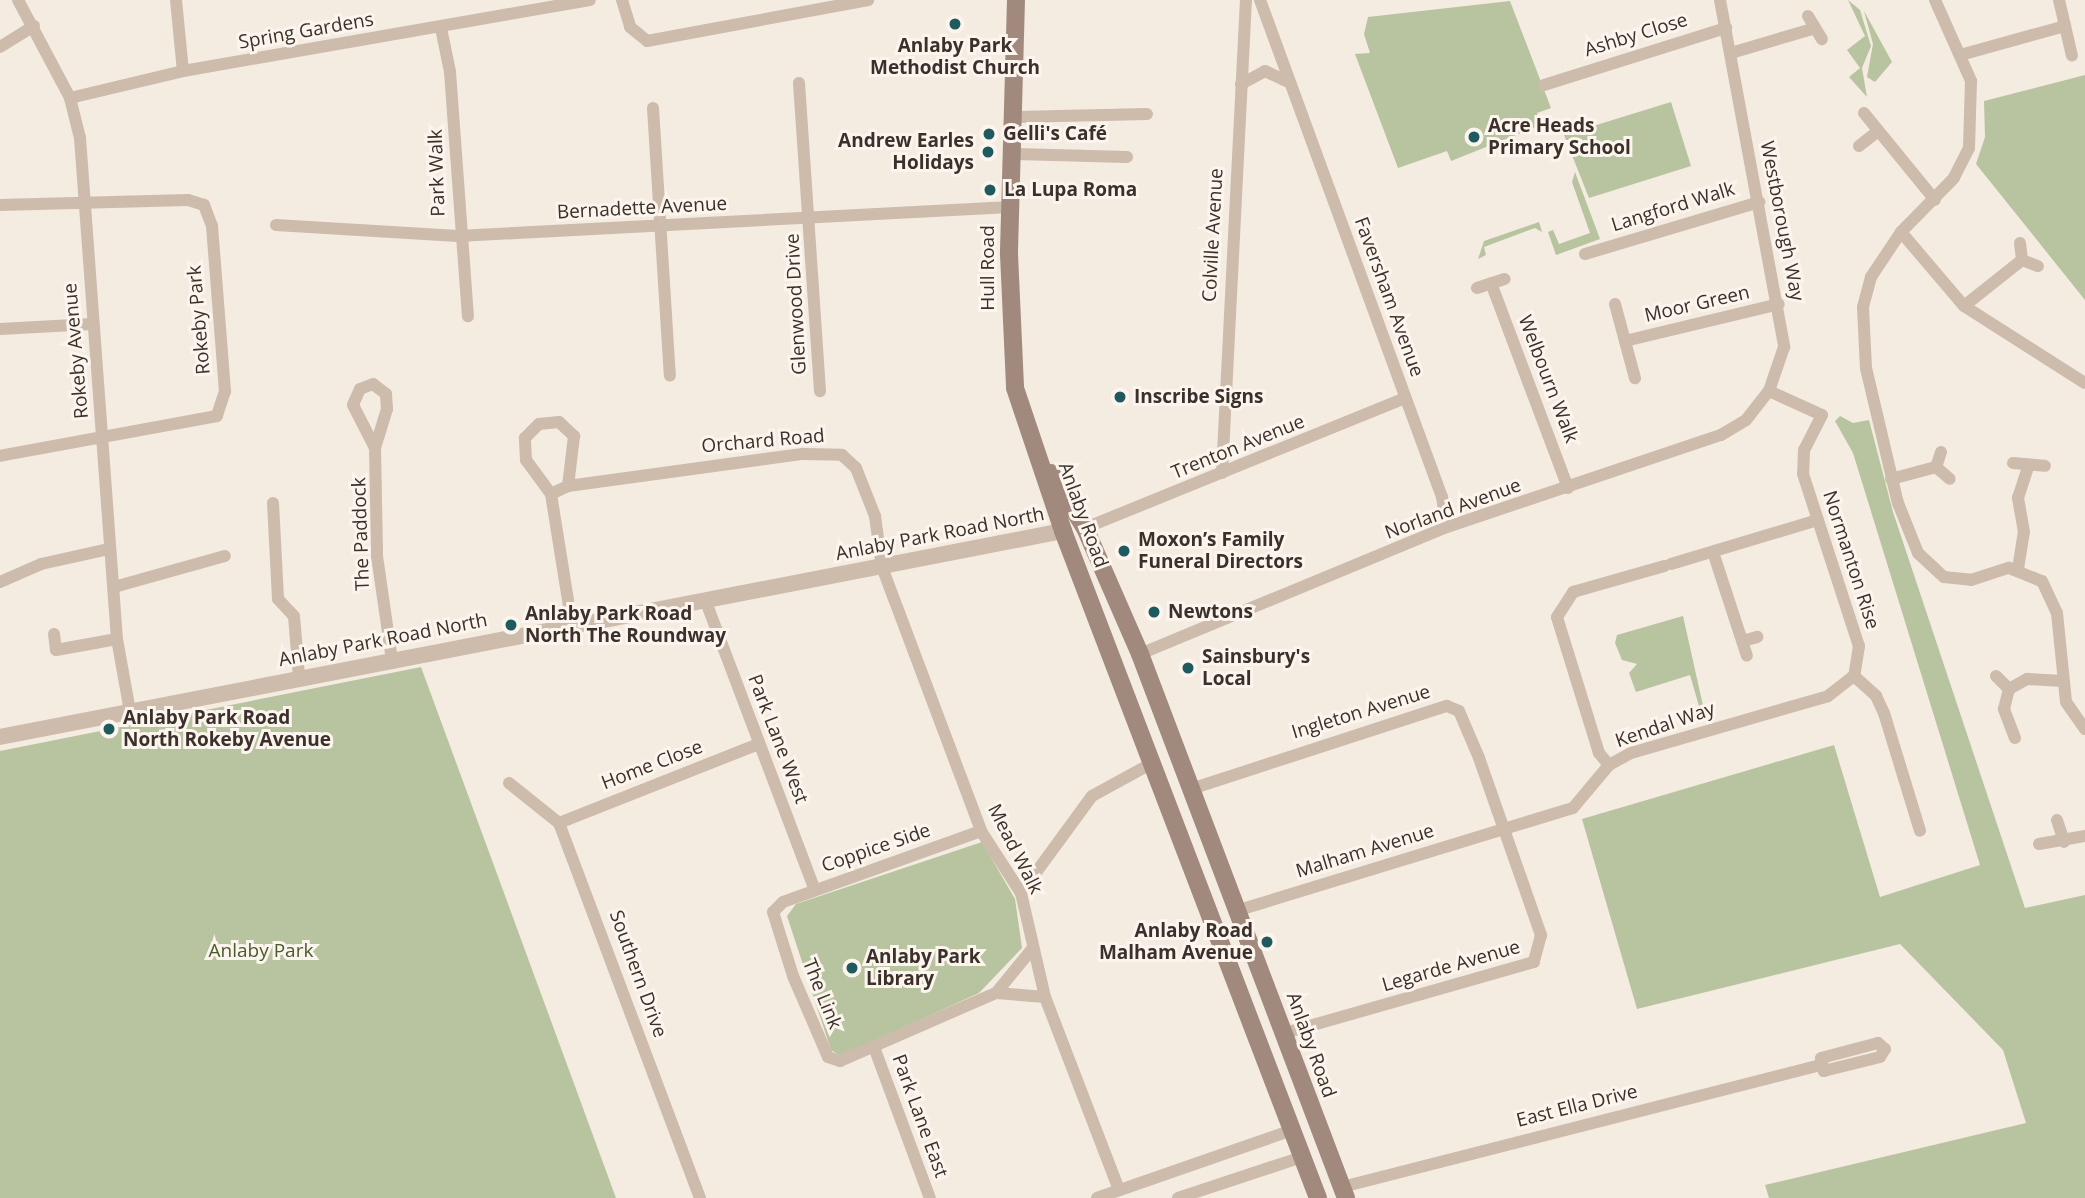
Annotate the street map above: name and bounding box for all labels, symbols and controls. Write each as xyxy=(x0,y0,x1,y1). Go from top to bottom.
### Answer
street label: Spring Gardens xyxy=(237,8,375,54)
street label: Ashby Close xyxy=(1582,8,1690,62)
marker: Anlaby Park Methodist Church xyxy=(947,16,963,32)
place label: Anlaby Park Methodist Church xyxy=(870,35,1040,79)
place label: Acre Heads Primary School xyxy=(1488,115,1631,159)
place label: Gelli's Café xyxy=(1003,123,1107,145)
marker: Gelli's Café xyxy=(981,126,997,142)
street label: Park Walk xyxy=(424,129,450,217)
marker: Acre Heads Primary School xyxy=(1466,129,1482,145)
place label: Andrew Earles Holidays xyxy=(838,130,974,174)
street label: Westborough Way xyxy=(1755,139,1809,303)
marker: Andrew Earles Holidays xyxy=(980,144,996,160)
street label: Colville Avenue xyxy=(1198,168,1228,302)
street label: Langford Walk xyxy=(1609,177,1737,237)
place label: La Lupa Roma xyxy=(1004,179,1137,201)
marker: La Lupa Roma xyxy=(982,182,998,198)
street label: Bernadette Avenue xyxy=(556,192,728,224)
street label: Faversham Avenue xyxy=(1350,214,1428,380)
street label: Hull Road xyxy=(977,225,999,311)
street label: Glenwood Drive xyxy=(781,233,811,375)
street label: Rokeby Park xyxy=(183,264,215,376)
street label: Moor Green xyxy=(1642,281,1752,327)
street label: Rokeby Avenue xyxy=(59,282,93,420)
street label: Welbourn Walk xyxy=(1513,312,1583,446)
place label: Inscribe Signs xyxy=(1134,386,1264,408)
marker: Inscribe Signs xyxy=(1112,389,1128,405)
street label: Trenton Avenue xyxy=(1168,410,1308,484)
street label: Orchard Road xyxy=(700,424,826,458)
street label: Anlaby Road xyxy=(1053,459,1113,571)
street label: Norland Avenue xyxy=(1382,474,1524,544)
street label: The Paddock xyxy=(348,477,374,591)
street label: Normanton Rise xyxy=(1818,488,1884,632)
street label: Anlaby Park Road North xyxy=(834,503,1046,565)
place label: Moxon’s Family Funeral Directors xyxy=(1138,529,1303,573)
marker: Moxon’s Family Funeral Directors xyxy=(1116,543,1132,559)
place label: Newtons xyxy=(1168,601,1253,623)
place label: Anlaby Park Road North The Roundway xyxy=(525,603,726,647)
marker: Newtons xyxy=(1146,604,1162,620)
street label: Anlaby Park Road North xyxy=(277,609,489,671)
marker: Anlaby Park Road North The Roundway xyxy=(503,617,519,633)
place label: Sainsbury's Local xyxy=(1202,646,1310,690)
marker: Sainsbury's Local xyxy=(1180,660,1196,676)
street label: Park Lane West xyxy=(743,671,813,807)
street label: Ingleton Avenue xyxy=(1289,680,1433,744)
street label: Kendal Way xyxy=(1612,697,1718,753)
place label: Anlaby Park Road North Rokeby Avenue xyxy=(123,707,331,751)
marker: Anlaby Park Road North Rokeby Avenue xyxy=(101,721,117,737)
street label: Home Close xyxy=(598,735,706,795)
street label: Mead Walk xyxy=(983,800,1047,898)
street label: Coppice Side xyxy=(819,819,933,877)
street label: Malham Avenue xyxy=(1293,819,1437,883)
street label: Southern Drive xyxy=(604,907,672,1041)
place label: Anlaby Road Malham Avenue xyxy=(1099,920,1253,964)
marker: Anlaby Road Malham Avenue xyxy=(1259,934,1275,950)
street label: Legarde Avenue xyxy=(1379,935,1523,997)
park label: Anlaby Park xyxy=(209,940,313,962)
place label: Anlaby Park Library xyxy=(866,946,980,990)
street label: The Link xyxy=(798,955,846,1033)
marker: Anlaby Park Library xyxy=(844,960,860,976)
street label: Anlaby Road xyxy=(1281,989,1341,1101)
street label: Park Lane East xyxy=(887,1051,953,1181)
street label: East Ella Drive xyxy=(1514,1080,1640,1132)

